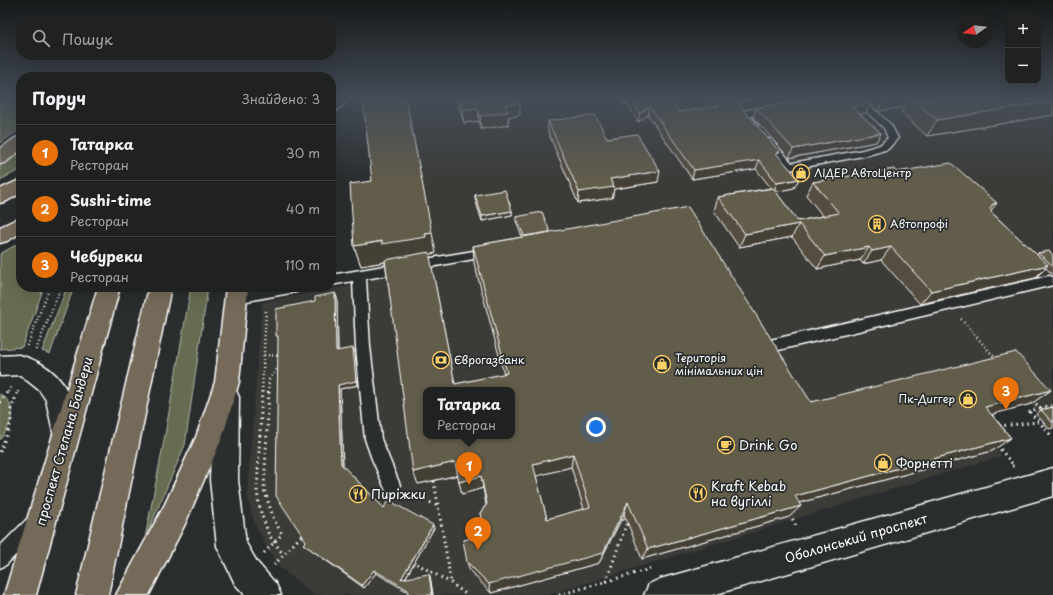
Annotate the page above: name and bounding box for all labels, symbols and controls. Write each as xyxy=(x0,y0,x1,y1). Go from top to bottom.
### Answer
north arrow xyxy=(957,12,993,48)
map controls xyxy=(1005,12,1041,84)
button: + xyxy=(1005,12,1041,48)
search box xyxy=(16,16,336,60)
icon: search xyxy=(30,27,52,49)
text: Пошук xyxy=(62,27,113,50)
button: − xyxy=(1005,48,1041,84)
text: Поруч xyxy=(32,85,86,111)
text: Знайдено: 3 xyxy=(242,89,320,108)
text: Татарка xyxy=(70,132,134,155)
text: 1 xyxy=(42,143,48,162)
text: 30 m xyxy=(286,143,320,162)
text: Ресторан xyxy=(70,155,129,174)
shop icon: ЛІДЕР АвтоЦентр xyxy=(791,163,811,183)
place label: ЛІДЕР АвтоЦентр xyxy=(814,164,912,181)
text: Sushi-time xyxy=(70,188,151,211)
text: 2 xyxy=(40,199,50,218)
text: 40 m xyxy=(286,199,320,218)
text: Ресторан xyxy=(70,211,129,230)
building icon: Автопрофі xyxy=(867,214,887,234)
place label: Автопрофі xyxy=(890,215,948,232)
text: Чебуреки xyxy=(70,244,143,267)
text: 3 xyxy=(41,255,49,274)
text: 110 m xyxy=(285,255,320,274)
text: Ресторан xyxy=(70,267,129,286)
place label: Територія мінімальних цін xyxy=(675,349,763,379)
bank icon: Єврогазбанк xyxy=(431,350,451,370)
place label: Єврогазбанк xyxy=(454,351,525,368)
street label: проспект Степана Бандери xyxy=(30,354,97,528)
shop icon: Територія мінімальних цін xyxy=(652,354,672,374)
pin: 3 xyxy=(993,377,1019,410)
popup xyxy=(423,387,515,439)
shop icon: Пк-Диггер xyxy=(958,389,978,409)
place label: Пк-Диггер xyxy=(898,390,955,407)
text: Татарка xyxy=(437,392,501,415)
text: Ресторан xyxy=(437,415,496,434)
your location xyxy=(586,417,606,437)
cafe icon: Drink Go xyxy=(716,435,736,455)
place label: Drink Go xyxy=(739,435,797,454)
pin: 1 xyxy=(456,452,482,485)
shop icon: Форнетті xyxy=(873,453,893,473)
place label: Форнетті xyxy=(896,453,953,472)
place label: Kraft Kebab на вугіллі xyxy=(711,476,786,510)
restaurant icon: Kraft Kebab на вугіллі xyxy=(688,483,708,503)
restaurant icon: Пиріжки xyxy=(348,484,368,504)
place label: Пиріжки xyxy=(371,484,426,503)
street label: Оболонський проспект xyxy=(782,508,930,567)
pin: 2 xyxy=(465,517,491,550)

